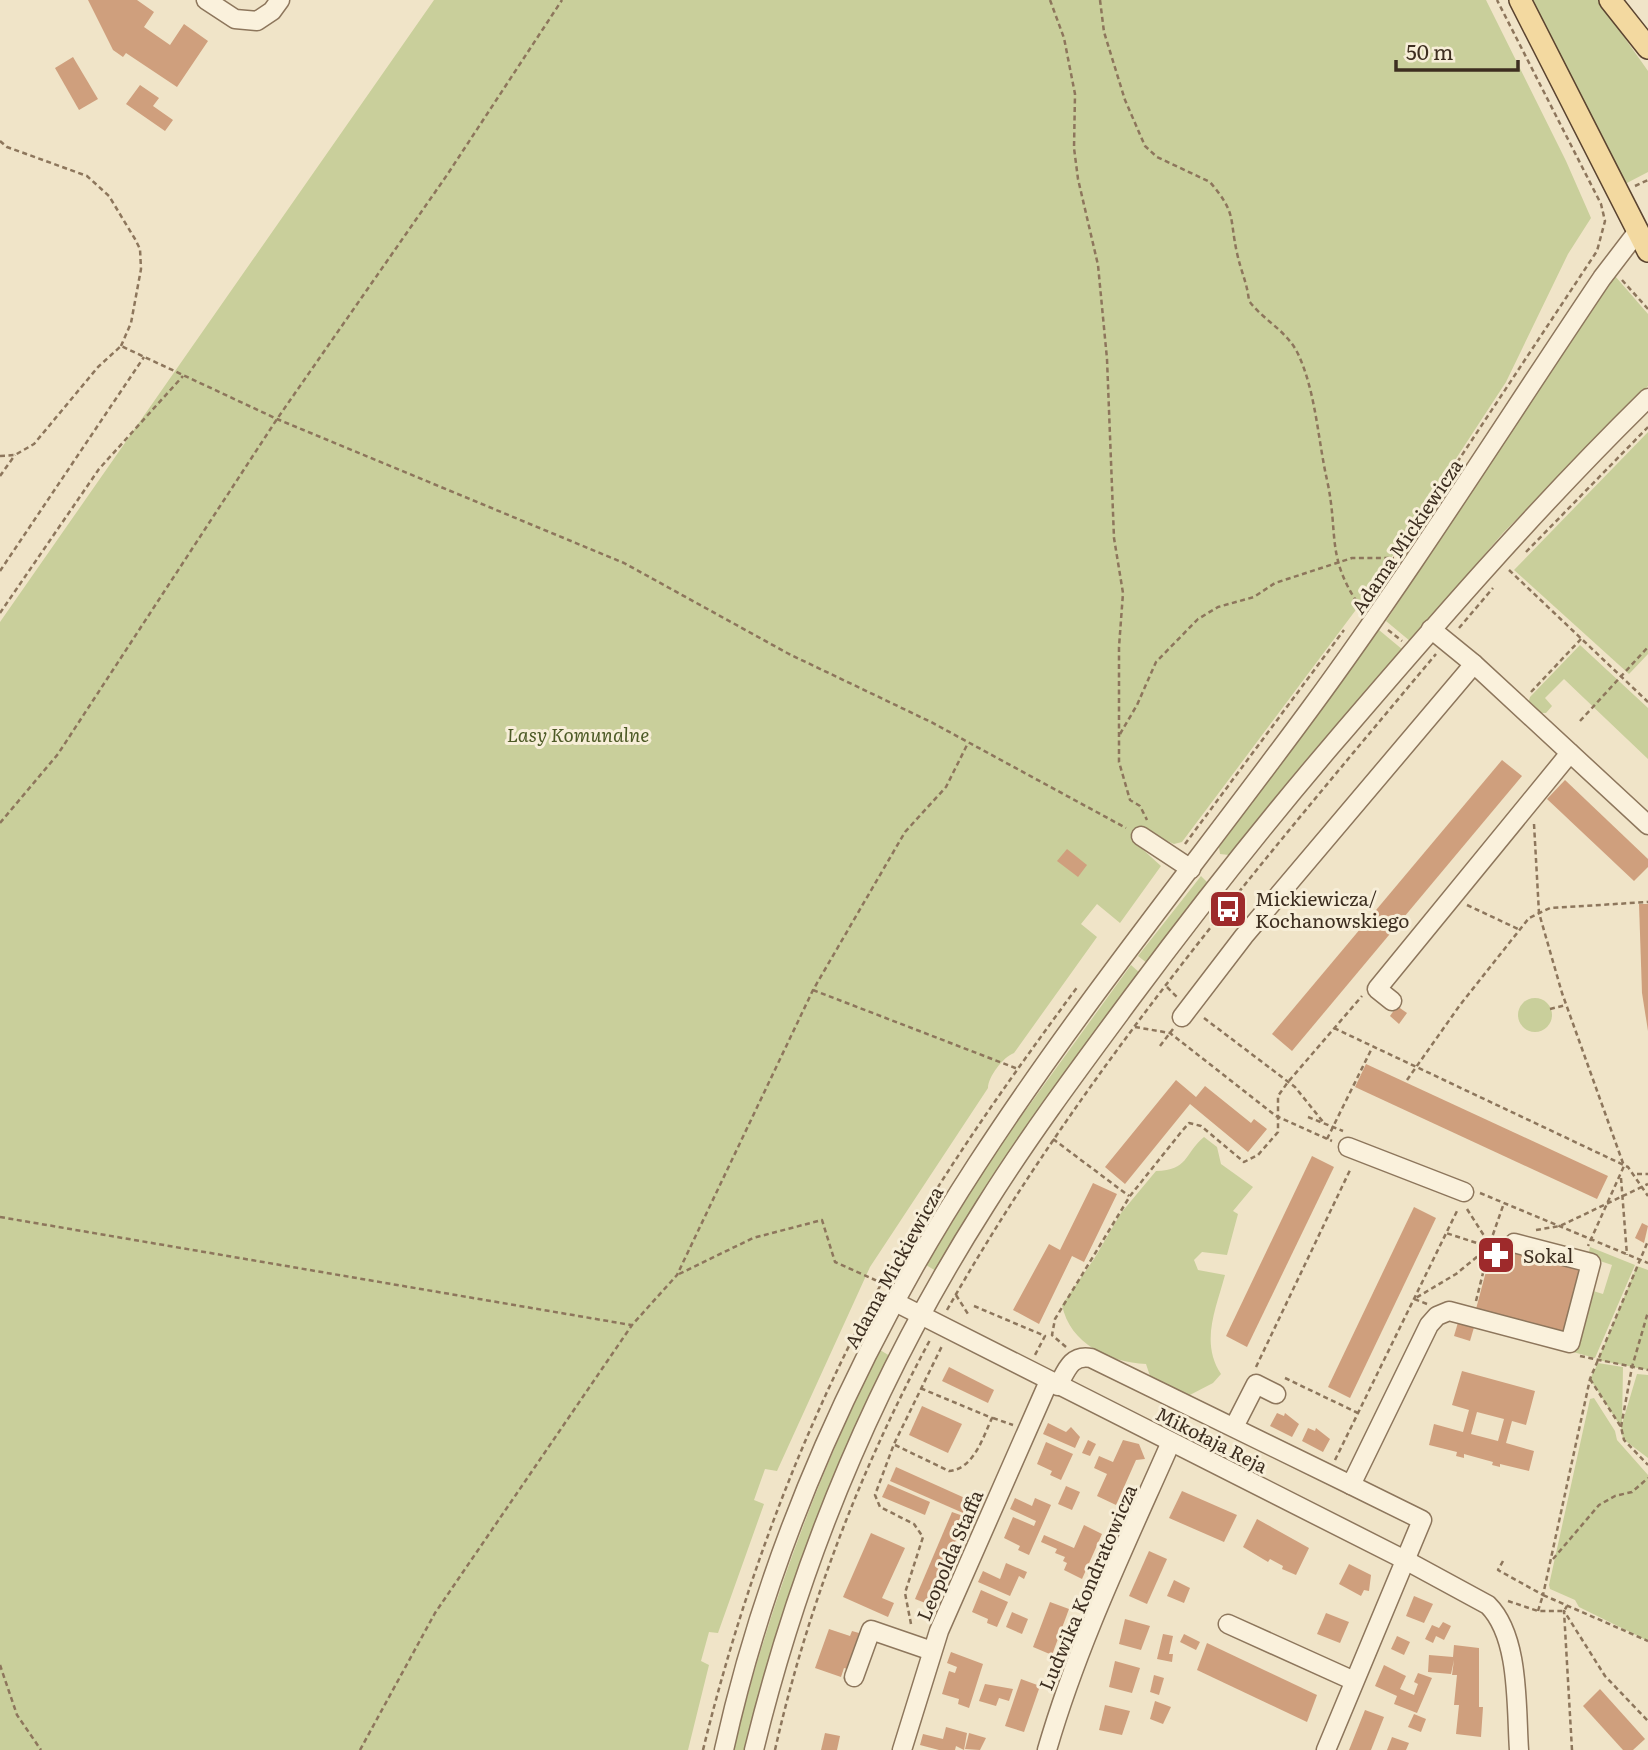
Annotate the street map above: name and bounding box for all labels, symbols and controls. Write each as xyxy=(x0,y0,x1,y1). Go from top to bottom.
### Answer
scale bar xyxy=(1396,28,1518,72)
text: 50 m xyxy=(1406,35,1453,66)
street label: Adama Mickiewicza xyxy=(1344,452,1469,619)
park label: Lasy Komunalne xyxy=(507,720,649,748)
place label: Mickiewicza/ Kochanowskiego xyxy=(1255,884,1409,934)
bus stop icon: Mickiewicza/ Kochanowskiego xyxy=(1207,888,1249,930)
street label: Adama Mickiewicza xyxy=(837,1180,950,1353)
pharmacy icon: Sokal xyxy=(1475,1234,1517,1276)
place label: Sokal xyxy=(1523,1241,1573,1269)
street label: Mikołaja Reja xyxy=(1151,1399,1274,1480)
street label: Ludwika Kondratowicza xyxy=(1031,1479,1143,1694)
street label: Leopolda Staffa xyxy=(909,1484,990,1625)

